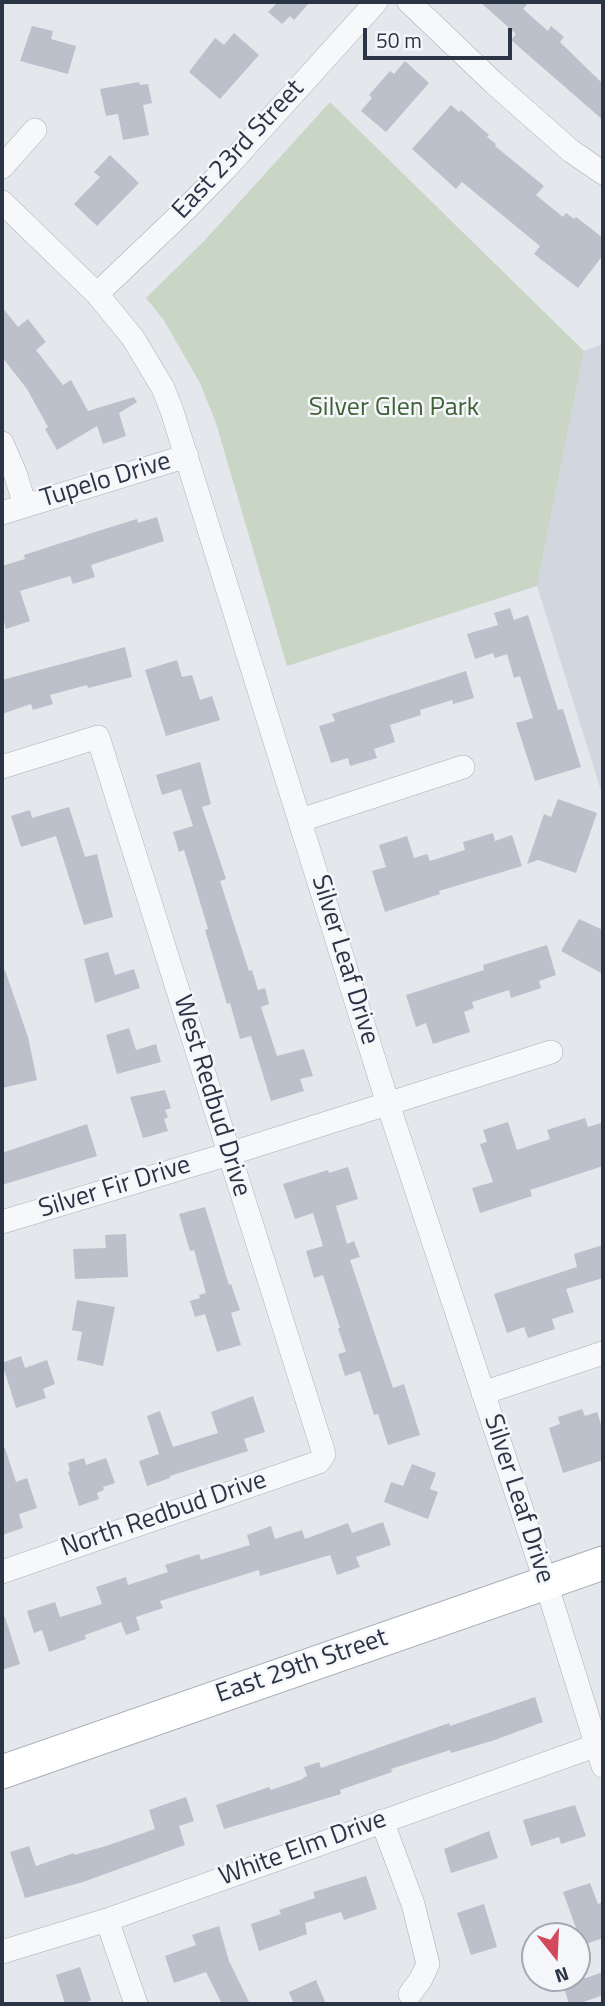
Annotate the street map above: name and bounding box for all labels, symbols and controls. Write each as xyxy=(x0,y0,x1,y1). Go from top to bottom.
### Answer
scale bar xyxy=(367,14,516,58)
text: 50 m xyxy=(376,24,422,56)
street label: East 23rd Street xyxy=(167,74,311,226)
park label: Silver Glen Park xyxy=(309,393,479,425)
street label: Tupelo Drive xyxy=(37,446,175,516)
street label: Silver Leaf Drive xyxy=(303,871,385,1049)
street label: West Redbud Drive xyxy=(166,991,256,1201)
street label: Silver Fir Drive xyxy=(35,1150,195,1226)
street label: Silver Leaf Drive xyxy=(476,1411,560,1587)
street label: North Redbud Drive xyxy=(57,1465,271,1565)
street label: East 29th Street xyxy=(212,1623,392,1711)
street label: White Elm Drive xyxy=(215,1804,391,1894)
north arrow xyxy=(521,1922,591,1992)
text: N xyxy=(551,1960,573,1991)

